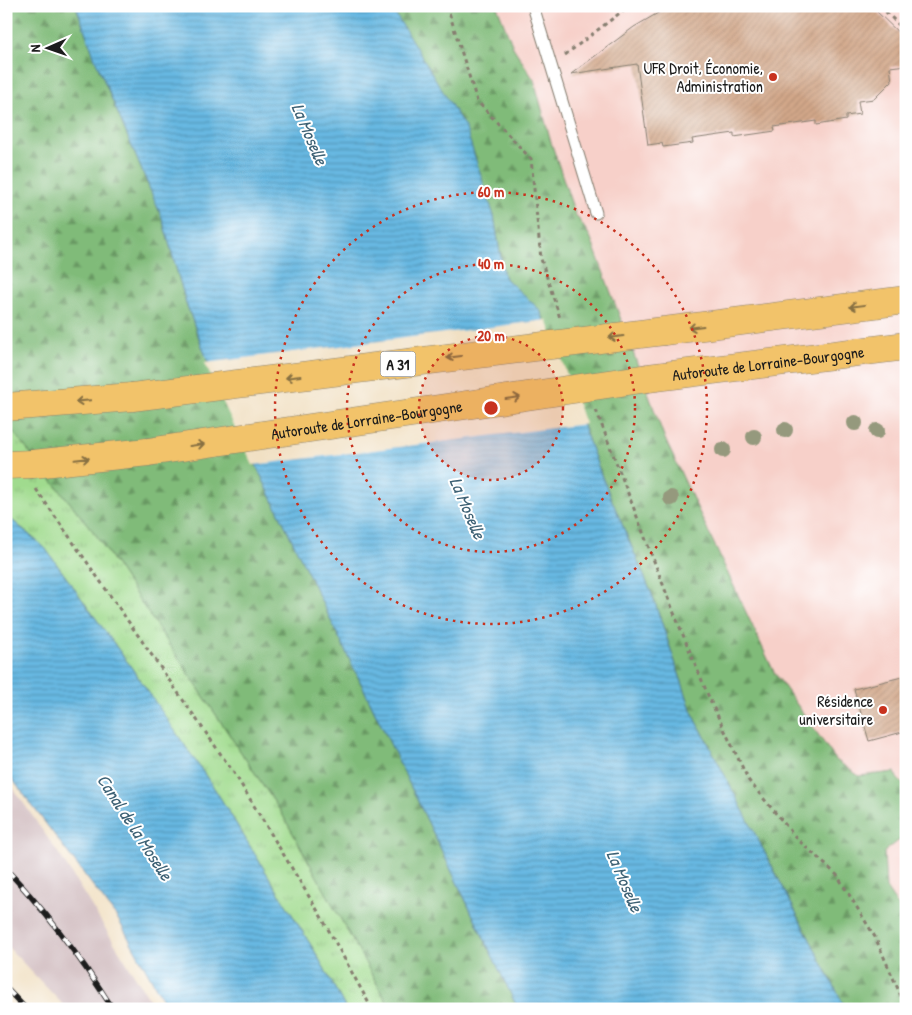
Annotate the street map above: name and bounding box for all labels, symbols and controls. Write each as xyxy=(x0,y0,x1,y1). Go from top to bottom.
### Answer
north arrow xyxy=(22,22,72,72)
text: N xyxy=(25,44,44,53)
place label: UFR Droit, Économie, Administration xyxy=(644,57,763,97)
marker: UFR Droit, Économie, Administration xyxy=(767,71,779,83)
water label: La Moselle xyxy=(286,99,335,170)
text: 60 m xyxy=(478,181,504,202)
text: 40 m xyxy=(478,253,504,274)
one-way arrow xyxy=(850,301,866,311)
one-way arrow xyxy=(688,322,704,332)
text: 20 m xyxy=(477,325,505,346)
one-way arrow xyxy=(608,332,624,342)
street label: Autoroute de Lorraine-Bourgogne xyxy=(671,340,866,386)
road number: A 31 xyxy=(380,352,416,376)
one-way arrow xyxy=(447,352,463,362)
one-way arrow xyxy=(285,372,301,382)
one-way arrow xyxy=(505,393,521,403)
street label: Autoroute de Lorraine-Bourgogne xyxy=(269,395,464,445)
one-way arrow xyxy=(76,396,92,406)
centre of rings xyxy=(482,399,500,417)
one-way arrow xyxy=(188,440,204,450)
one-way arrow xyxy=(74,454,90,464)
water label: La Moselle xyxy=(444,473,493,544)
place label: Résidence universitaire xyxy=(799,690,874,730)
marker: Résidence universitaire xyxy=(877,704,889,716)
water label: Canal de la Moselle xyxy=(91,769,179,886)
water label: La Moselle xyxy=(601,846,650,917)

